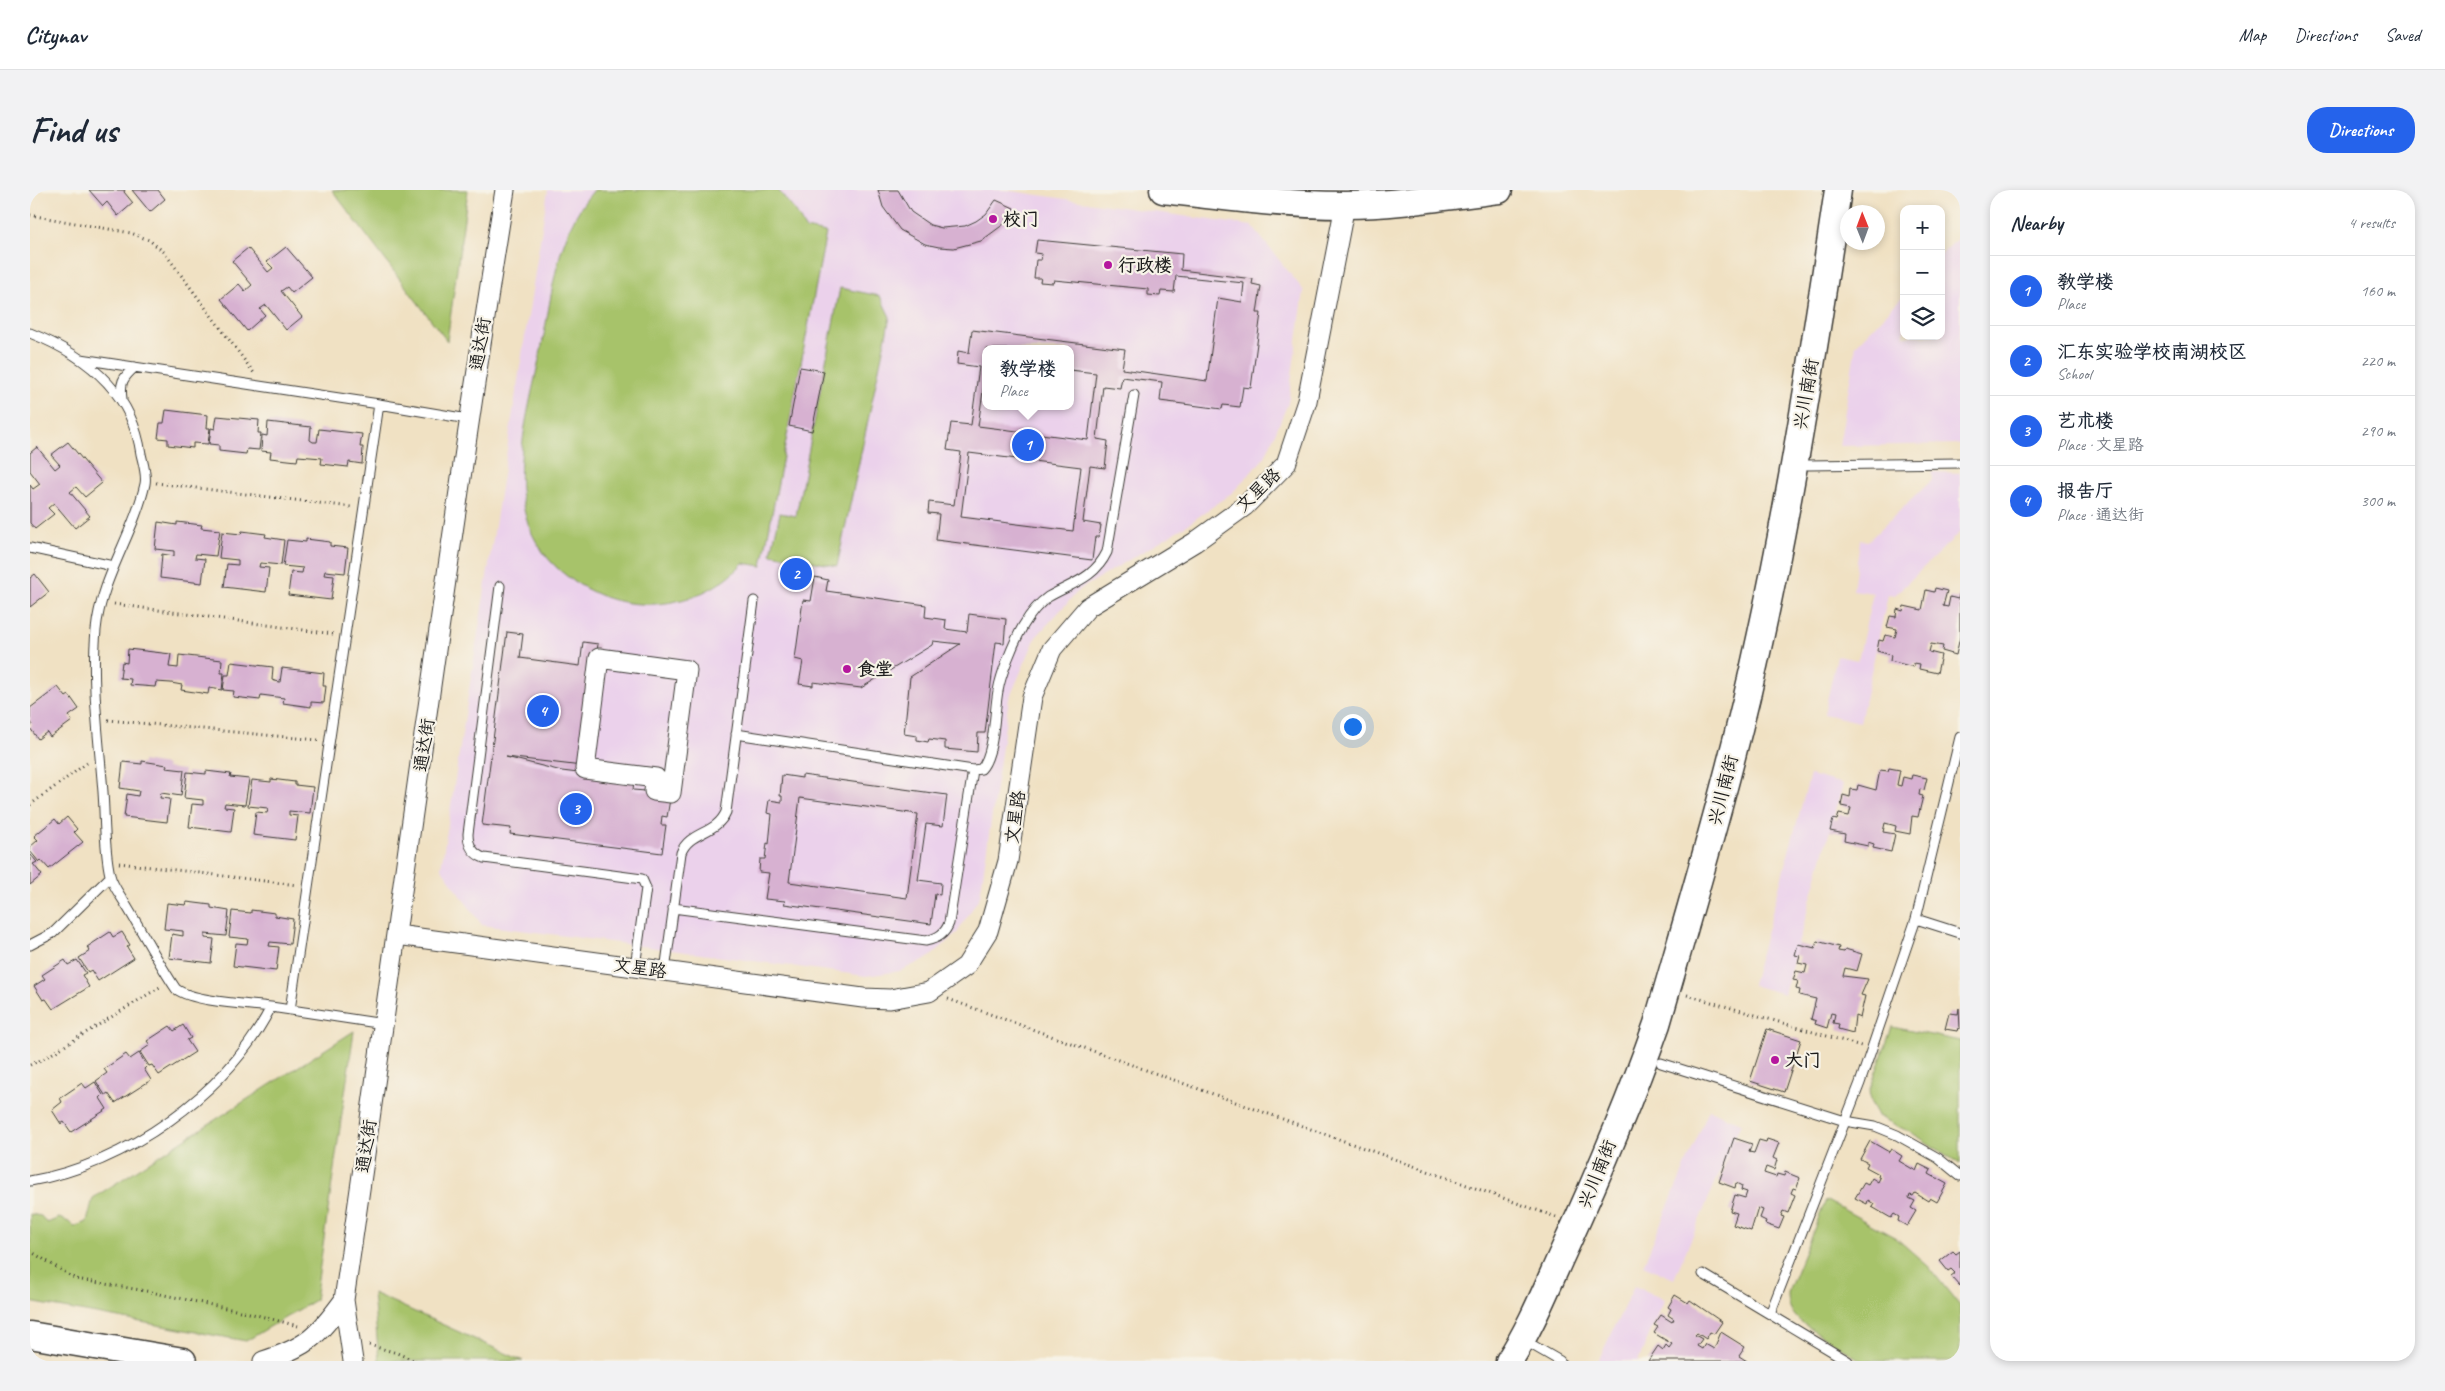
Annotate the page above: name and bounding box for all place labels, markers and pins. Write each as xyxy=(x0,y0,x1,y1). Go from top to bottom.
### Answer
place label: 校门 xyxy=(1003,208,1039,230)
marker: 校门 xyxy=(987,213,999,225)
place label: 行政楼 xyxy=(1118,254,1172,276)
marker: 行政楼 xyxy=(1102,259,1114,271)
pin: 1 xyxy=(1012,426,1044,464)
pin: 2 xyxy=(780,555,812,593)
place label: 食堂 xyxy=(857,658,893,680)
marker: 食堂 xyxy=(841,663,853,675)
pin: 4 xyxy=(527,692,559,730)
pin: 3 xyxy=(560,790,592,828)
place label: 大门 xyxy=(1785,1049,1821,1071)
marker: 大门 xyxy=(1769,1054,1781,1066)

